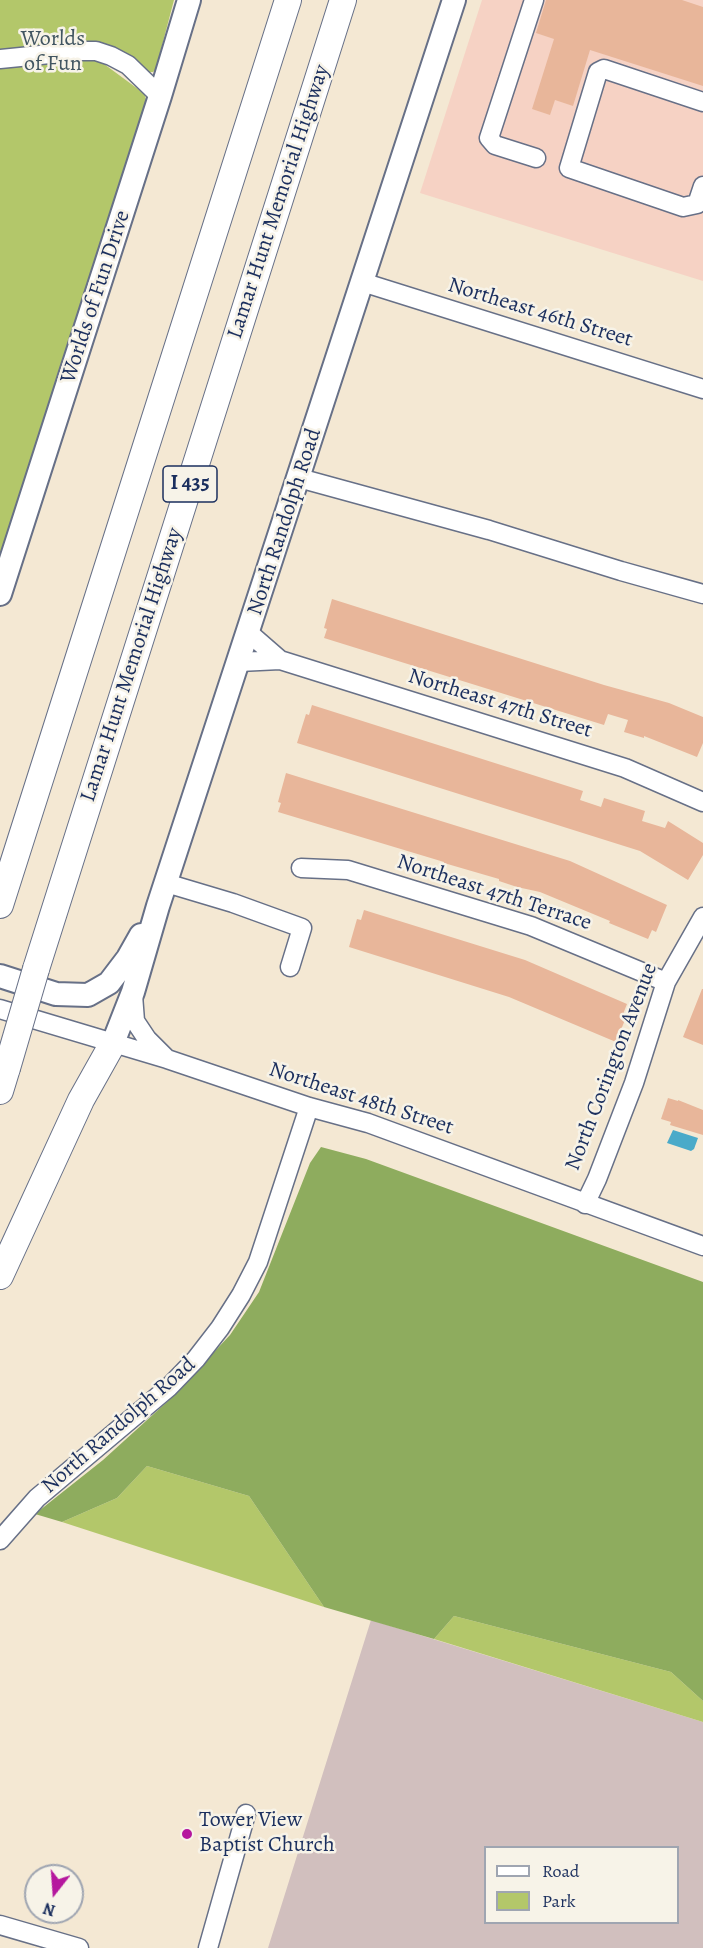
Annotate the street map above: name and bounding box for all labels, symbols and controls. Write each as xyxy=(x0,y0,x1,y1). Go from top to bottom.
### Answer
park label: Worlds of Fun xyxy=(21,27,85,78)
street label: Lamar Hunt Memorial Highway xyxy=(222,62,336,342)
street label: Worlds of Fun Drive xyxy=(56,207,136,387)
street label: Northeast 46th Street xyxy=(444,272,636,354)
street label: North Randolph Road xyxy=(242,425,328,619)
road number: I 435 xyxy=(163,466,217,502)
street label: Lamar Hunt Memorial Highway xyxy=(75,525,189,805)
street label: Northeast 47th Street xyxy=(405,663,595,745)
street label: Northeast 47th Terrace xyxy=(393,849,595,937)
street label: North Corington Avenue xyxy=(560,959,664,1175)
street label: Northeast 48th Street xyxy=(265,1057,457,1141)
street label: North Randolph Road xyxy=(37,1352,201,1500)
place label: Tower View Baptist Church xyxy=(199,1808,335,1860)
marker: Tower View Baptist Church xyxy=(180,1827,194,1841)
legend xyxy=(484,1846,679,1924)
text: Road xyxy=(542,1859,579,1883)
north arrow xyxy=(24,1864,84,1924)
text: Park xyxy=(542,1889,576,1913)
text: N xyxy=(41,1897,58,1922)

